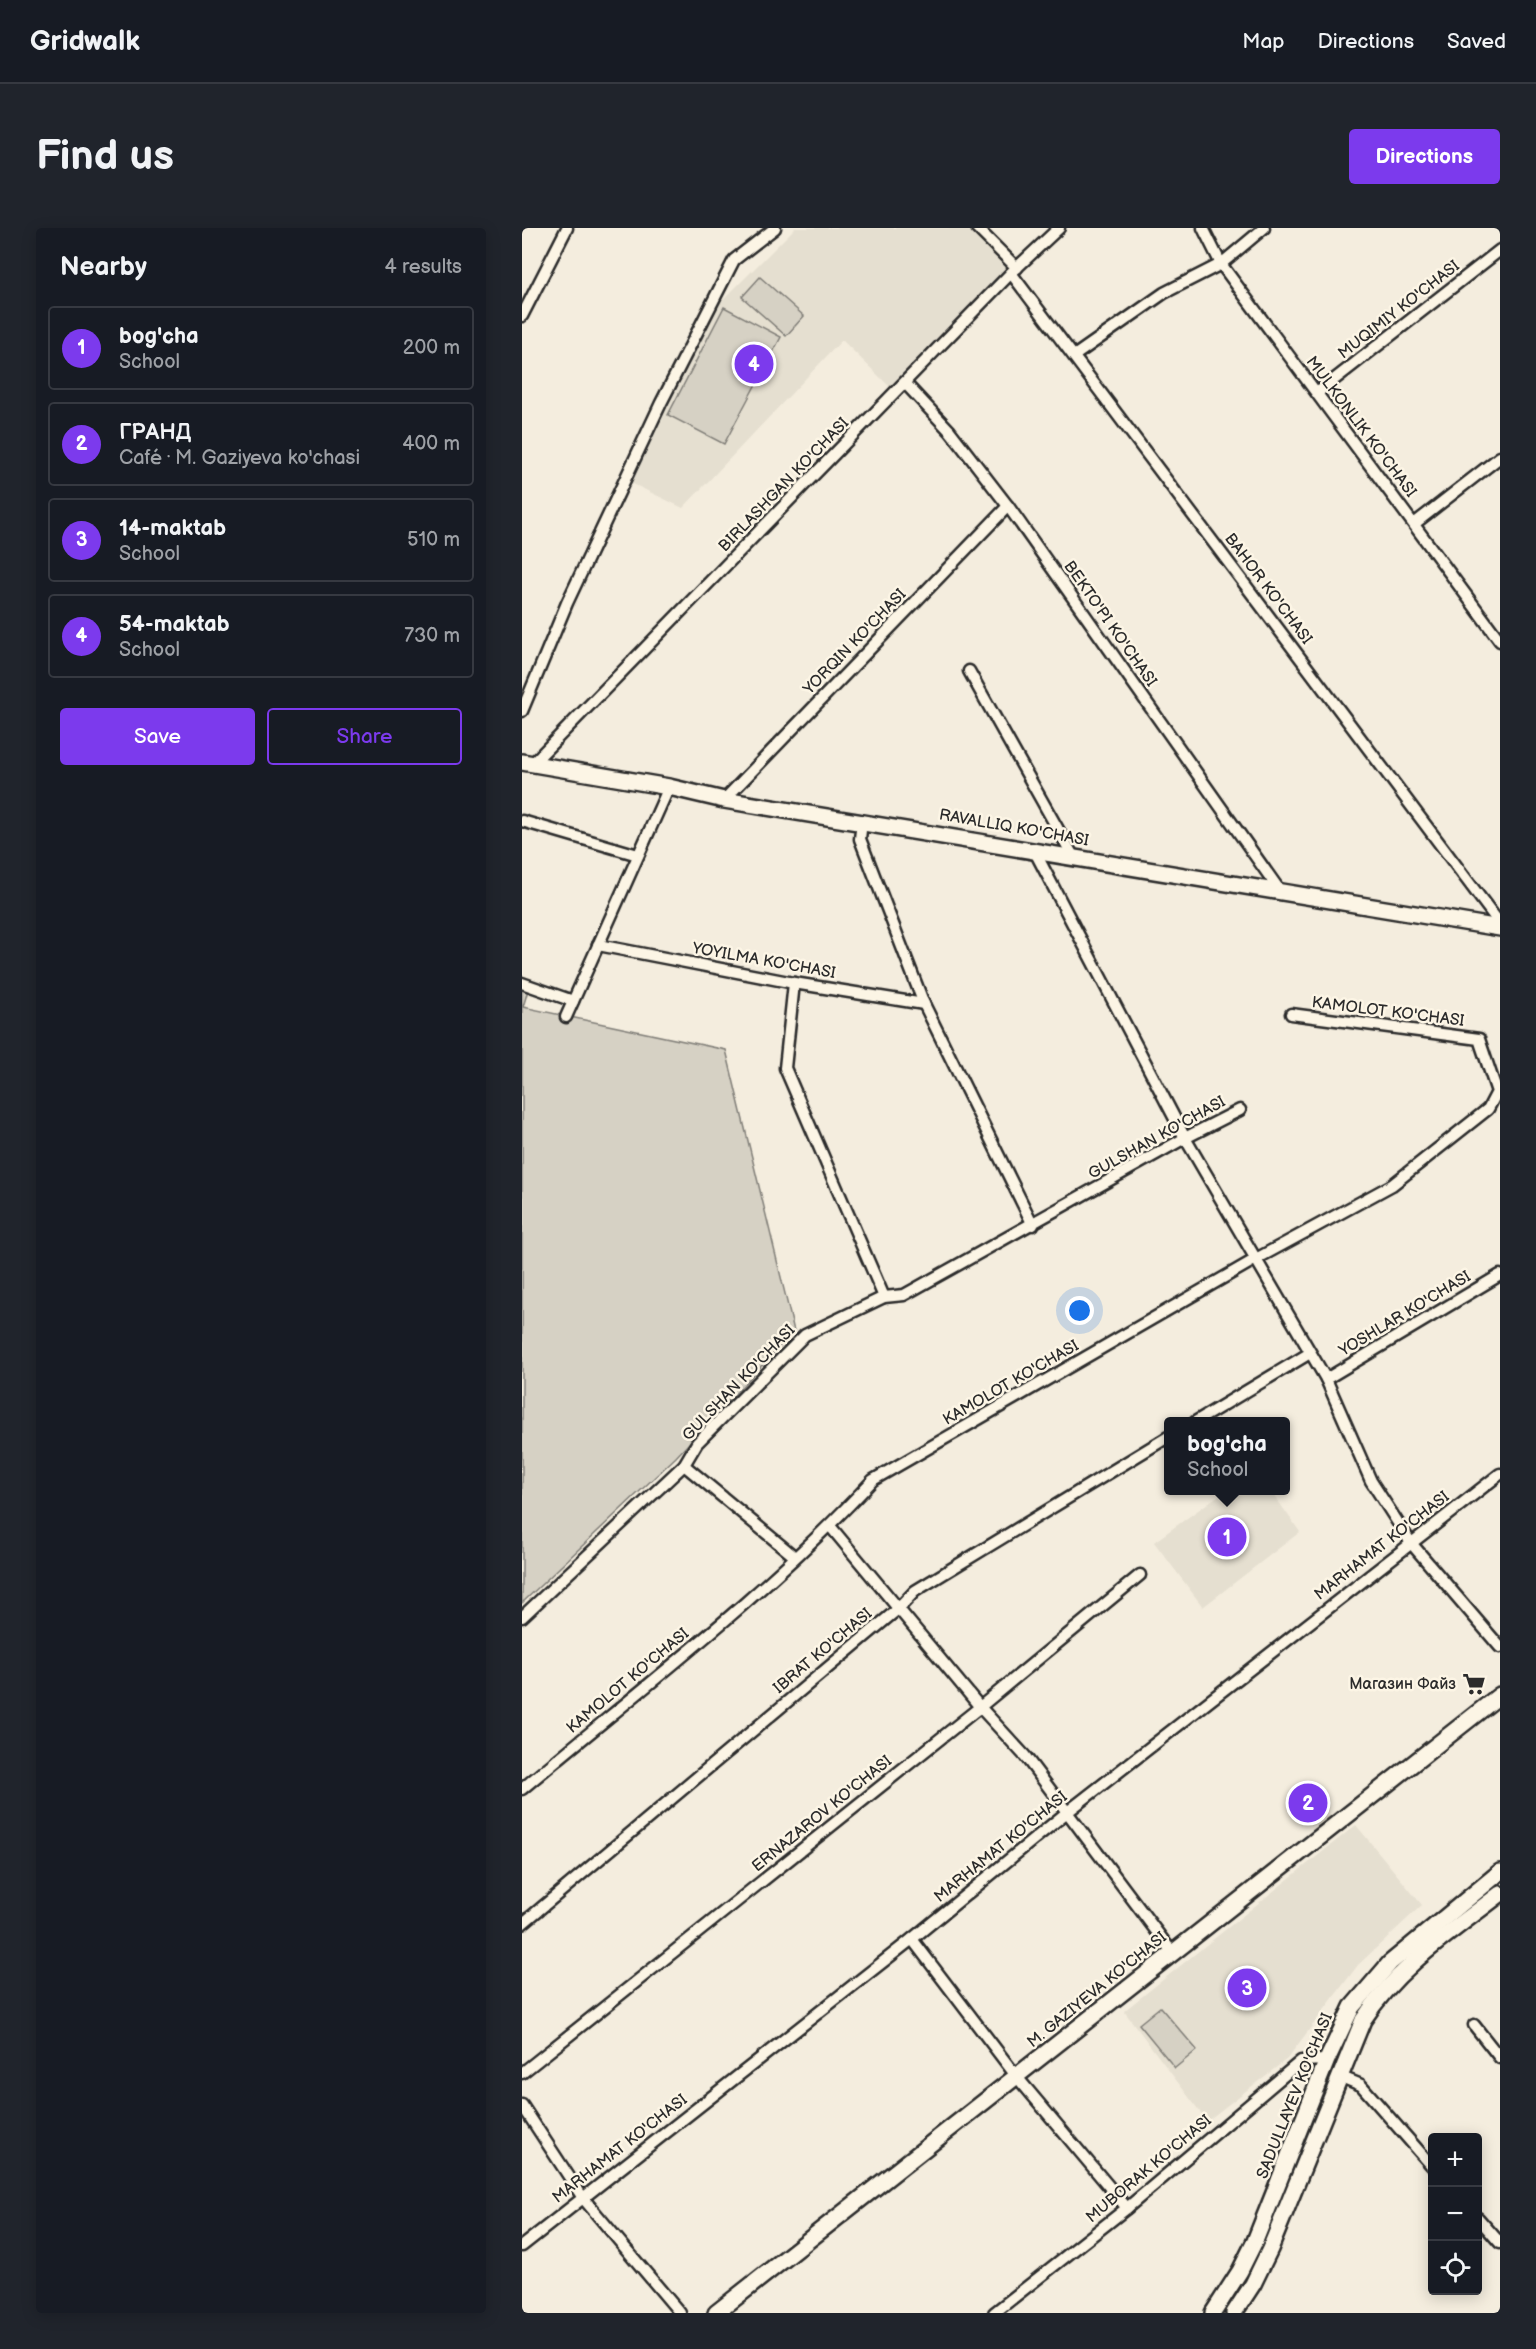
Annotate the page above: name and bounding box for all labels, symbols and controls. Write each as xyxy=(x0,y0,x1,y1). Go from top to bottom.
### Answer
text: Gridwalk xyxy=(30,25,140,58)
text: Map xyxy=(1242,29,1285,54)
text: Directions xyxy=(1318,29,1414,54)
text: Saved xyxy=(1447,29,1506,54)
button: Directions xyxy=(1349,129,1500,184)
text: Find us xyxy=(36,131,174,182)
text: Nearby xyxy=(60,252,147,283)
text: 4 results xyxy=(384,255,462,279)
street label: MUQIMIY KO'CHASI xyxy=(1335,257,1463,363)
text: bog'cha xyxy=(119,323,199,350)
text: 1 xyxy=(77,336,86,360)
text: 200 m xyxy=(403,336,460,360)
pin: 4 xyxy=(734,342,774,386)
text: School xyxy=(119,350,180,374)
street label: MULKONLIK KO'CHASI xyxy=(1302,353,1420,501)
street label: BIRLASHGAN KO'CHASI xyxy=(715,414,853,556)
text: ГРАНД xyxy=(119,419,191,446)
text: 2 xyxy=(76,432,87,456)
text: 400 m xyxy=(402,432,460,456)
text: Café · M. Gaziyeva ko'chasi xyxy=(119,446,360,470)
text: 14-maktab xyxy=(119,515,226,542)
text: 3 xyxy=(76,528,87,552)
text: 510 m xyxy=(407,528,460,552)
street label: BAHOR KO'CHASI xyxy=(1220,530,1316,648)
text: School xyxy=(119,542,180,566)
street label: BEKTO'PI KO'CHASI xyxy=(1060,558,1161,690)
street label: YORQIN KO'CHASI xyxy=(799,585,910,699)
text: 54-maktab xyxy=(119,611,230,638)
text: 4 xyxy=(76,624,87,648)
text: 730 m xyxy=(404,624,460,648)
text: School xyxy=(119,638,180,662)
button: Save xyxy=(60,708,255,765)
button: Share xyxy=(267,708,462,765)
street label: RAVALLIQ KO'CHASI xyxy=(938,805,1090,851)
street label: YOYILMA KO'CHASI xyxy=(690,939,837,983)
street label: KAMOLOT KO'CHASI xyxy=(1311,993,1465,1031)
street label: GULSHAN KO'CHASI xyxy=(1085,1092,1229,1184)
street label: YOSHLAR KO'CHASI xyxy=(1335,1267,1474,1361)
your location xyxy=(1065,1296,1094,1325)
street label: GULSHAN KO'CHASI xyxy=(679,1321,799,1445)
street label: KAMOLOT KO'CHASI xyxy=(940,1336,1082,1430)
popup xyxy=(1164,1417,1290,1495)
text: bog'cha xyxy=(1187,1431,1267,1458)
text: School xyxy=(1187,1458,1248,1482)
street label: MARHAMAT KO'CHASI xyxy=(1311,1487,1453,1604)
pin: 1 xyxy=(1208,1514,1246,1560)
street label: IBRAT KO'CHASI xyxy=(770,1604,876,1698)
street label: KAMOLOT KO'CHASI xyxy=(563,1624,693,1738)
supermarket icon: Магазин Файз xyxy=(1461,1671,1487,1697)
place label: Магазин Файз xyxy=(1349,1675,1456,1694)
street label: ERNAZAROV KO'CHASI xyxy=(748,1752,896,1876)
pin: 2 xyxy=(1288,1780,1328,1826)
street label: MARHAMAT KO'CHASI xyxy=(931,1787,1071,1907)
street label: M. GAZIYEVA KO'CHASI xyxy=(1024,1928,1170,2052)
pin: 3 xyxy=(1228,1966,1266,2010)
street label: SADULLAYEV KO'CHASI xyxy=(1253,2010,1337,2182)
street label: MARHAMAT KO'CHASI xyxy=(549,2090,691,2207)
street label: MUBORAK KO'CHASI xyxy=(1082,2111,1216,2227)
map controls xyxy=(1428,2133,1482,2295)
button: + xyxy=(1428,2133,1482,2187)
button: − xyxy=(1428,2187,1482,2241)
button: locate xyxy=(1428,2241,1482,2295)

